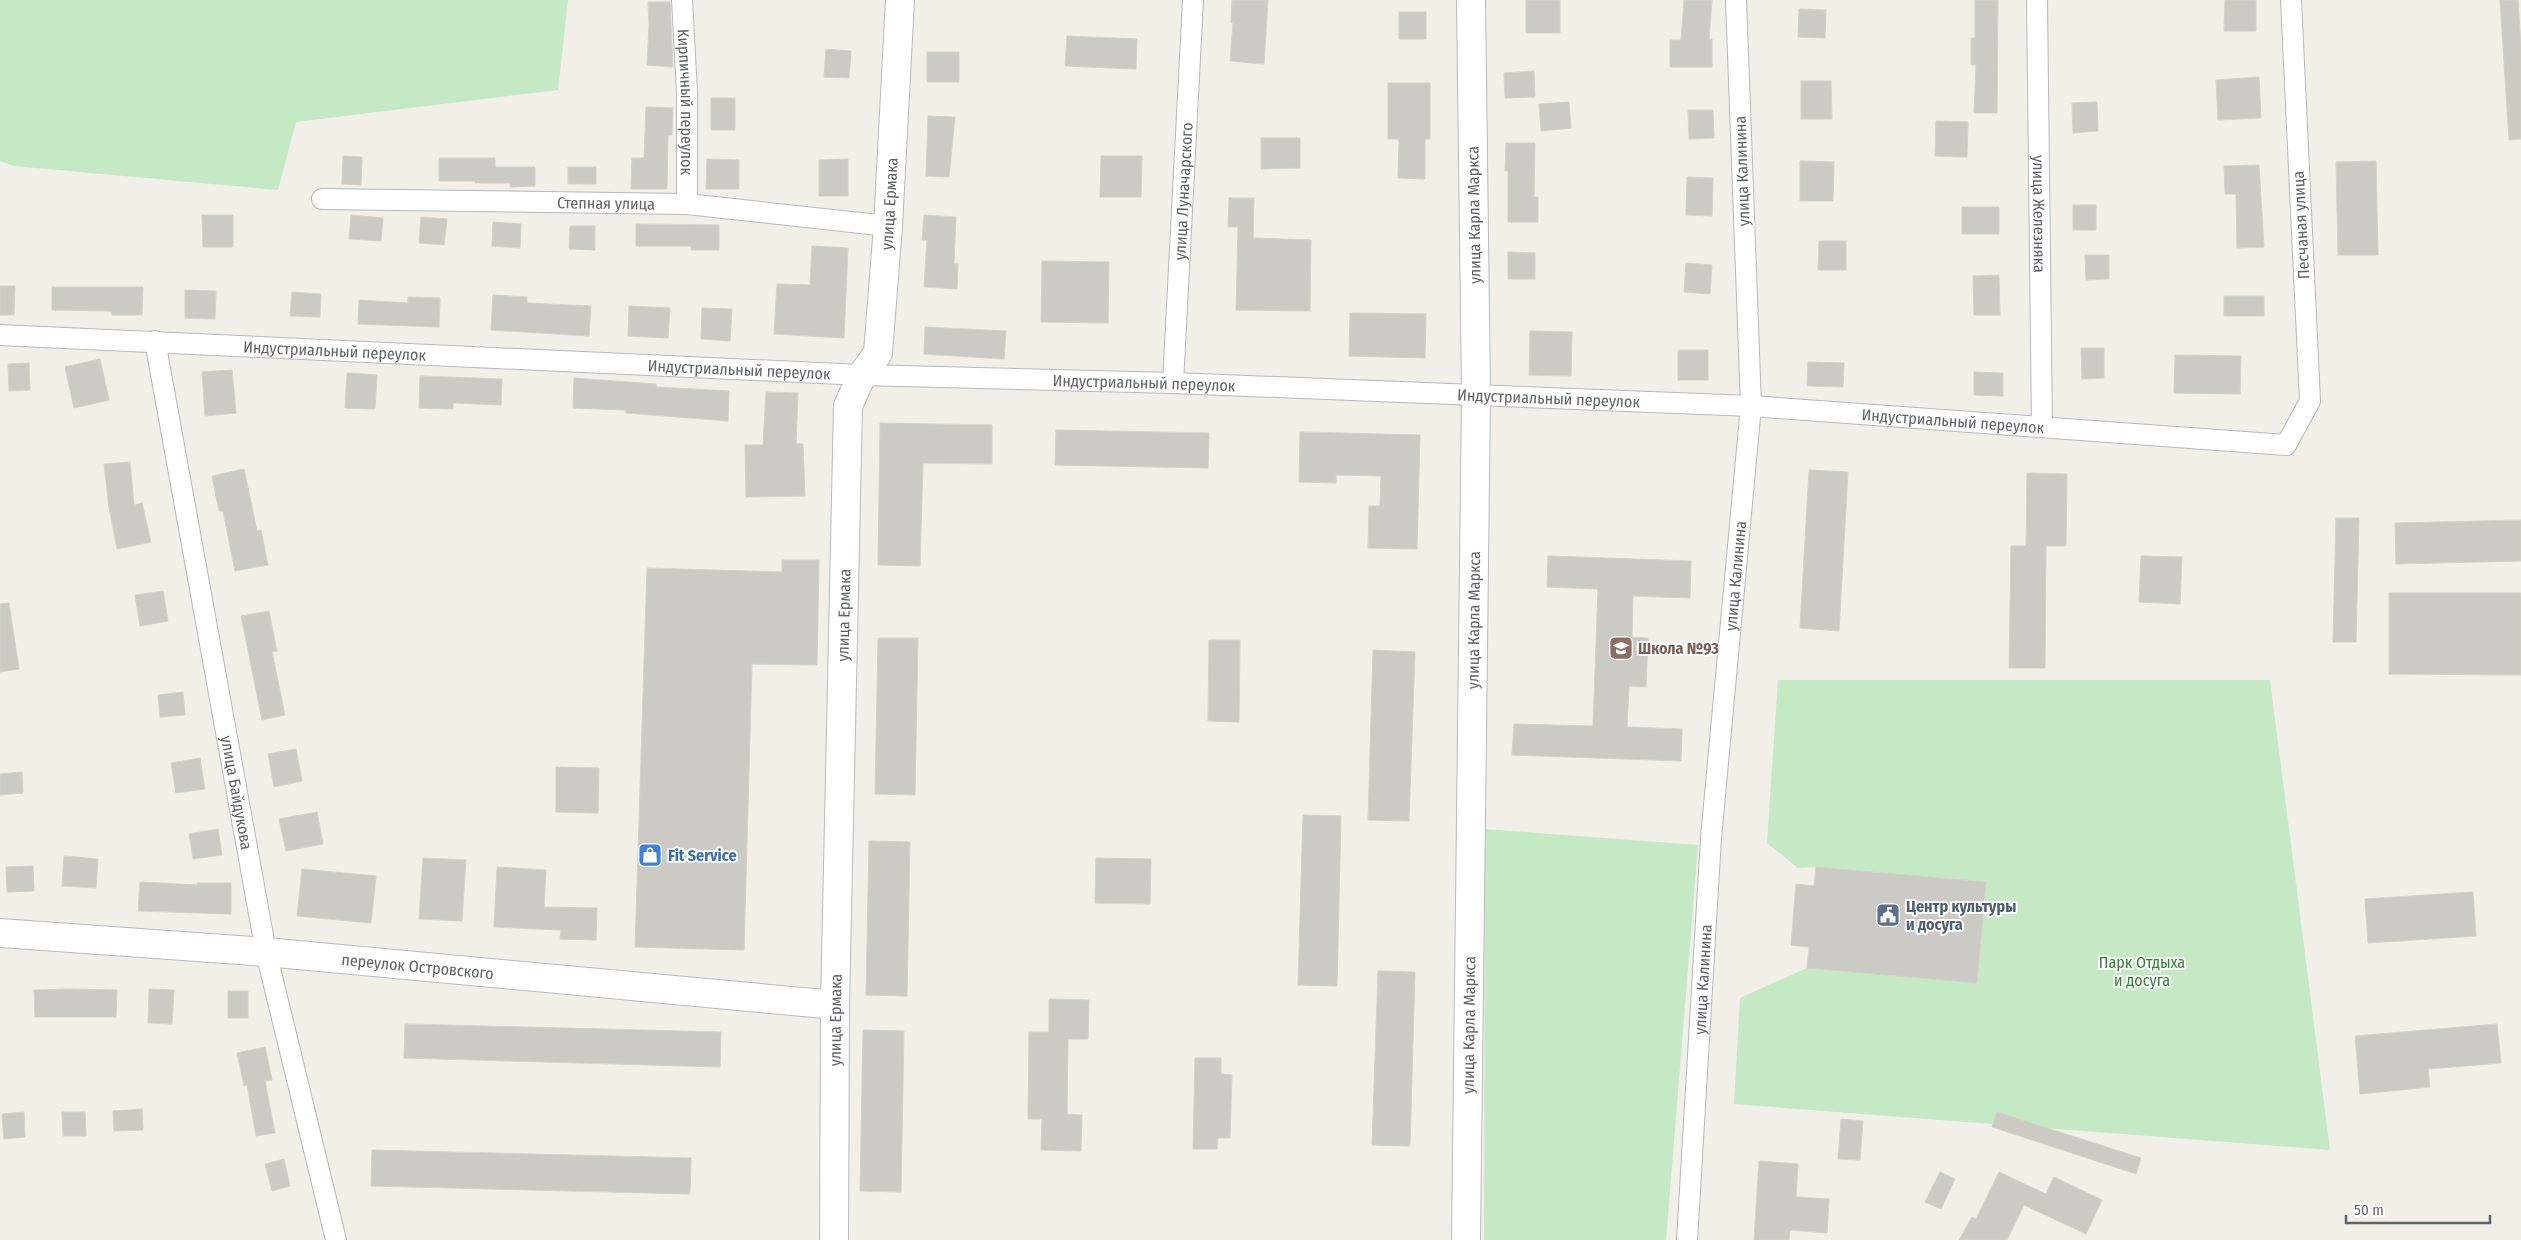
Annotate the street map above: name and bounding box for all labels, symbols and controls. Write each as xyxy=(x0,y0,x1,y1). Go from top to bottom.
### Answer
street label: Кирпичный переулок xyxy=(674,28,697,175)
street label: улица Калинина xyxy=(1731,115,1753,227)
street label: улица Луначарского xyxy=(1170,122,1196,261)
street label: улица Карла Маркса xyxy=(1463,146,1485,284)
street label: улица Железняка xyxy=(2029,155,2050,273)
street label: улица Ермака xyxy=(877,157,901,251)
street label: Песчаная улица xyxy=(2289,170,2313,280)
street label: Степная улица xyxy=(557,193,655,213)
street label: Индустриальный переулок xyxy=(243,337,427,364)
street label: Индустриальный переулок xyxy=(647,356,831,383)
street label: Индустриальный переулок xyxy=(1052,370,1236,395)
street label: Индустриальный переулок xyxy=(1457,385,1641,411)
street label: Индустриальный переулок xyxy=(1861,405,2045,437)
street label: улица Калинина xyxy=(1721,520,1750,632)
street label: улица Карла Маркса xyxy=(1463,551,1484,689)
street label: улица Ермака xyxy=(833,568,854,662)
school or university icon: Школа №93 xyxy=(1608,635,1634,661)
place label: Школа №93 xyxy=(1638,639,1719,658)
street label: улица Байдукова xyxy=(217,734,257,851)
shop icon: Fit Service xyxy=(637,842,663,868)
place label: Fit Service xyxy=(668,846,737,865)
place label: Центр культуры и досуга xyxy=(1906,897,2016,934)
public building icon: Центр культуры и досуга xyxy=(1875,902,1901,928)
street label: улица Калинина xyxy=(1690,924,1715,1035)
street label: переулок Островского xyxy=(341,950,495,983)
park label: Парк Отдыха и досуга xyxy=(2099,953,2185,990)
street label: улица Карла Маркса xyxy=(1458,956,1479,1094)
street label: улица Ермака xyxy=(825,973,845,1066)
scale bar xyxy=(2346,1192,2490,1224)
text: 50 m xyxy=(2354,1201,2384,1219)

